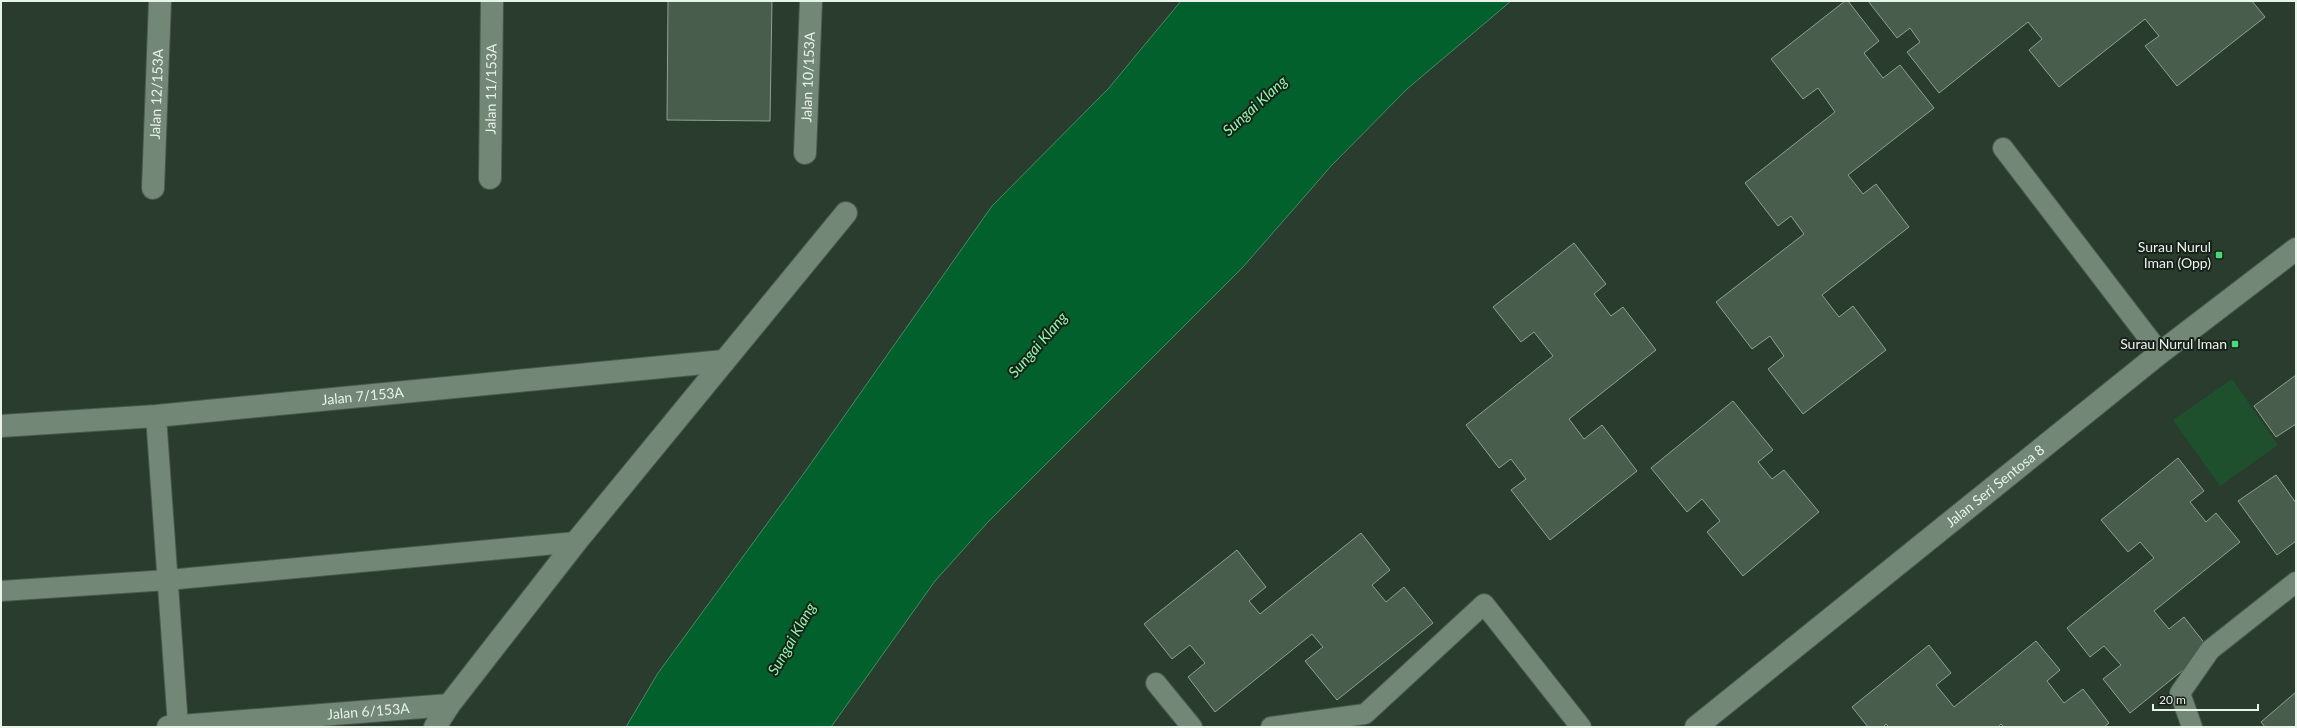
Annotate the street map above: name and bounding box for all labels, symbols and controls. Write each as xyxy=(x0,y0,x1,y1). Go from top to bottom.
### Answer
street label: Jalan 10/153A xyxy=(797,31,818,123)
street label: Jalan 11/153A xyxy=(481,43,500,134)
street label: Jalan 12/153A xyxy=(146,48,166,140)
water label: Sungai Klang xyxy=(1218,71,1291,139)
place label: Surau Nurul Iman (Opp) xyxy=(2138,238,2211,271)
marker: Surau Nurul Iman (Opp) xyxy=(2214,250,2224,260)
water label: Sungai Klang xyxy=(1004,307,1071,381)
place label: Surau Nurul Iman xyxy=(2120,335,2227,352)
marker: Surau Nurul Iman xyxy=(2230,339,2240,349)
street label: Jalan 7/153A xyxy=(321,383,405,408)
street label: Jalan Seri Sentosa 8 xyxy=(1942,441,2047,530)
water label: Sungai Klang xyxy=(763,598,819,678)
scale bar xyxy=(2153,686,2258,712)
text: 20 m xyxy=(2159,692,2186,707)
street label: Jalan 6/153A xyxy=(327,699,411,723)

